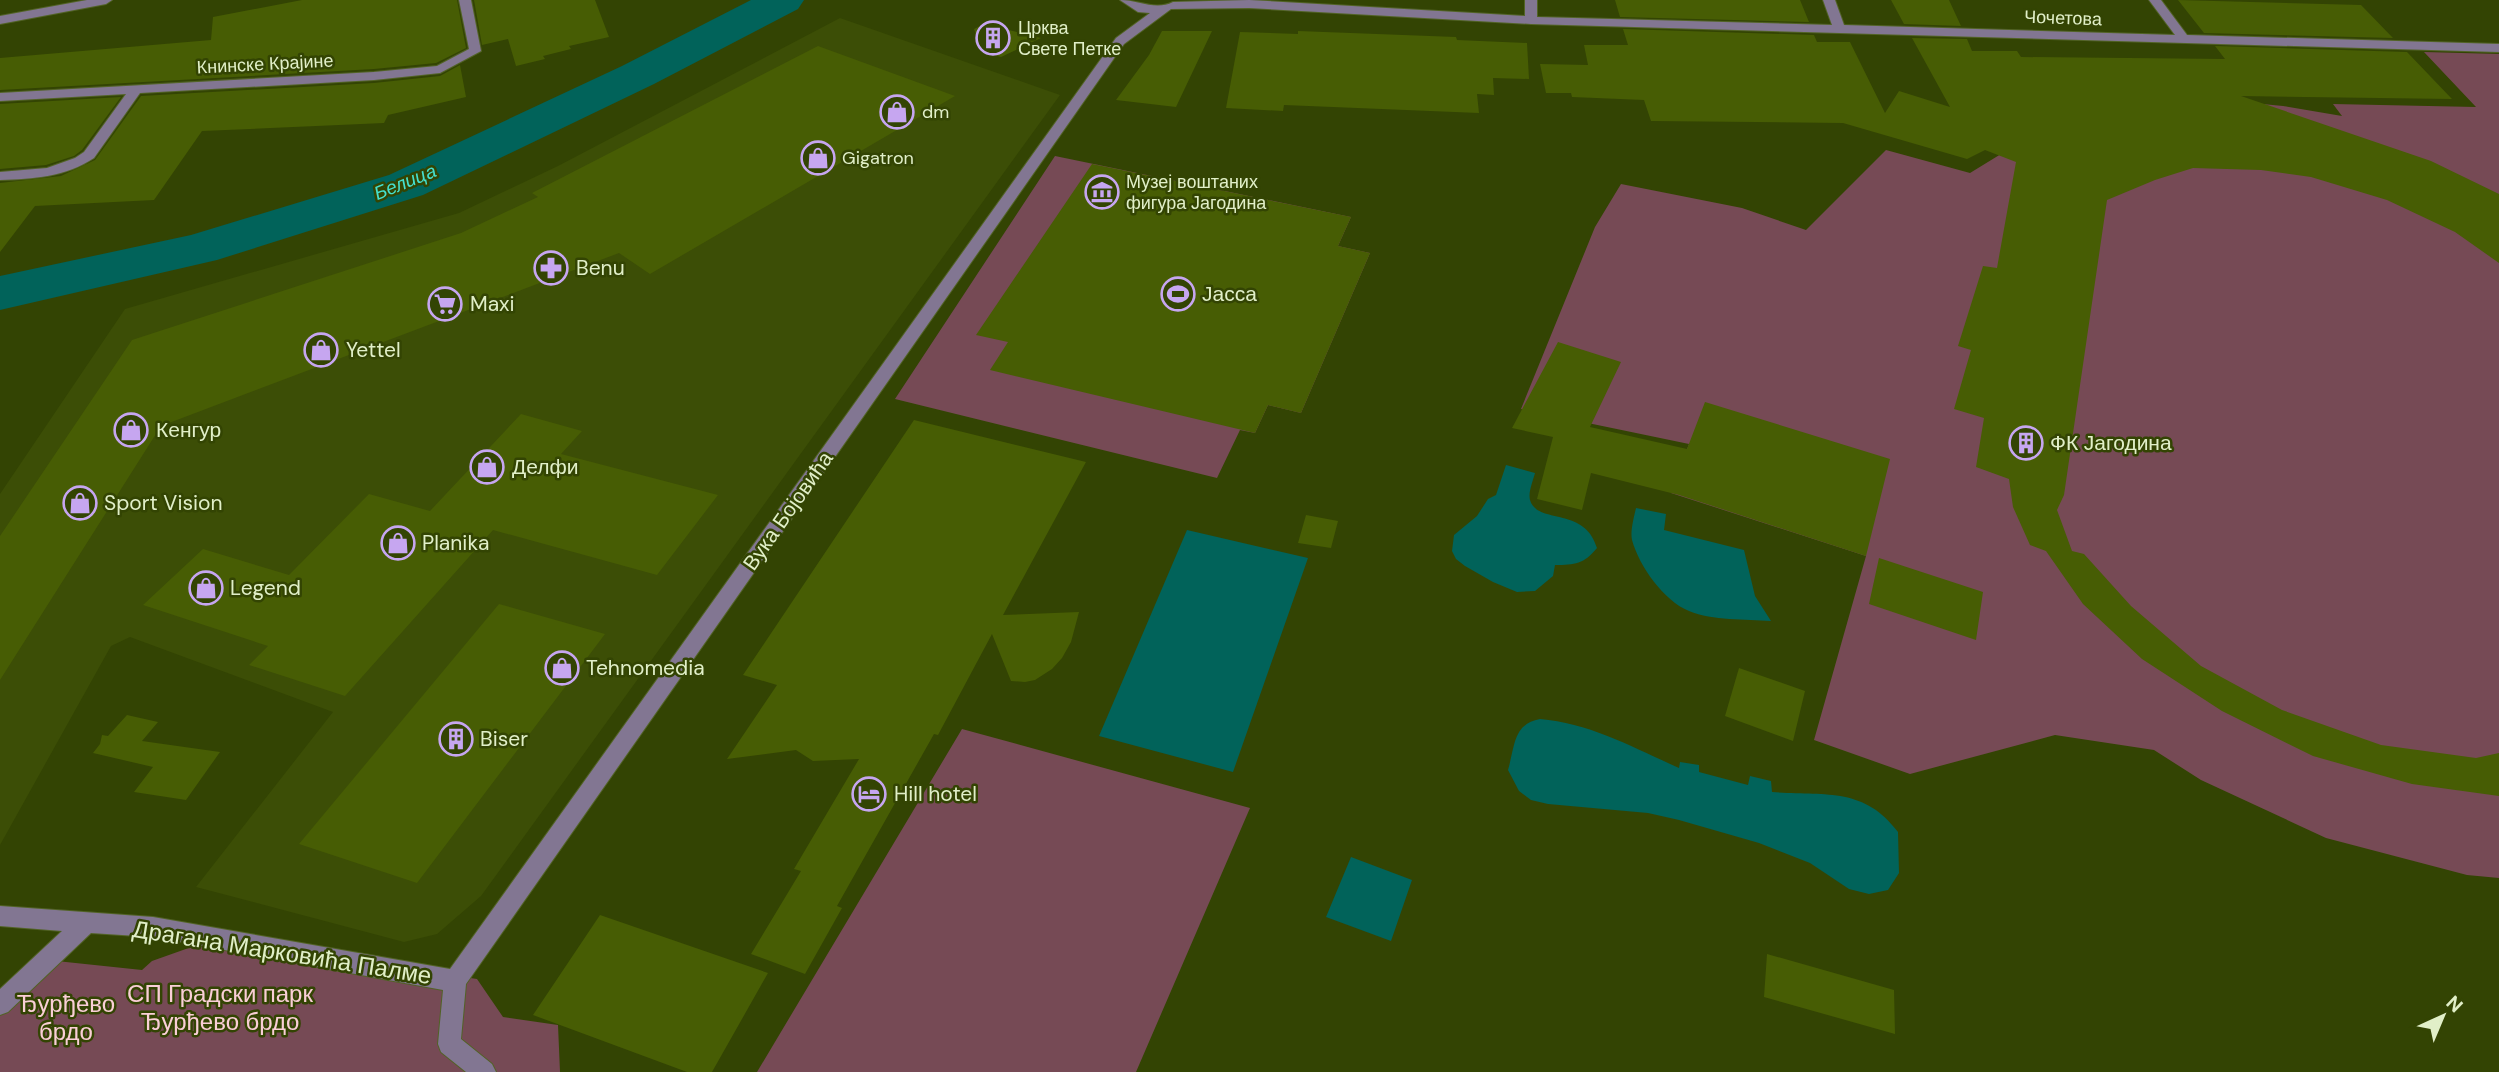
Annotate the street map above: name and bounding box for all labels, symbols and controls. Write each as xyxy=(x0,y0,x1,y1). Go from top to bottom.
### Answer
street label: Чочетова xyxy=(2024,5,2103,31)
place label: Црква Свете Петке xyxy=(1018,16,1121,61)
building icon: Црква Свете Петке xyxy=(974,19,1012,57)
street label: Книнске Крајине xyxy=(196,48,334,80)
shop icon: dm xyxy=(878,93,916,131)
place label: dm xyxy=(922,100,949,124)
shop icon: Gigatron xyxy=(799,139,837,177)
place label: Gigatron xyxy=(842,146,914,170)
water label: Белица xyxy=(370,158,440,206)
place label: Музеј воштаних фигура Јагодина xyxy=(1126,170,1267,215)
museum icon: Музеј воштаних фигура Јагодина xyxy=(1083,173,1121,211)
pharmacy icon: Benu xyxy=(532,249,570,287)
place label: Benu xyxy=(576,254,625,282)
sports icon: Јасса xyxy=(1159,275,1197,313)
place label: Јасса xyxy=(1202,280,1257,308)
supermarket icon: Maxi xyxy=(426,285,464,323)
place label: Maxi xyxy=(470,290,515,318)
shop icon: Yettel xyxy=(302,331,340,369)
place label: Yettel xyxy=(346,336,401,364)
shop icon: Кенгур xyxy=(112,411,150,449)
place label: Кенгур xyxy=(156,416,221,444)
building icon: ФК Јагодина xyxy=(2007,424,2045,462)
place label: ФК Јагодина xyxy=(2050,429,2172,457)
street label: Вука Бојовића xyxy=(737,446,840,576)
shop icon: Делфи xyxy=(468,448,506,486)
place label: Делфи xyxy=(512,453,578,481)
shop icon: Sport Vision xyxy=(61,484,99,522)
place label: Sport Vision xyxy=(104,489,223,517)
shop icon: Planika xyxy=(379,524,417,562)
place label: Planika xyxy=(422,529,489,557)
shop icon: Legend xyxy=(187,569,225,607)
place label: Legend xyxy=(230,574,301,602)
shop icon: Tehnomedia xyxy=(543,649,581,687)
place label: Tehnomedia xyxy=(586,654,705,682)
building icon: Biser xyxy=(437,720,475,758)
place label: Biser xyxy=(480,725,528,753)
hotel icon: Hill hotel xyxy=(850,775,888,813)
place label: Hill hotel xyxy=(894,780,977,808)
street label: Драгана Марковића Палме xyxy=(130,913,434,991)
park label: СП Градски парк Ђурђево брдо xyxy=(127,978,313,1037)
north arrow xyxy=(2408,981,2478,1051)
park label: Ђурђево брдо xyxy=(17,988,115,1047)
text: N xyxy=(2441,990,2468,1018)

